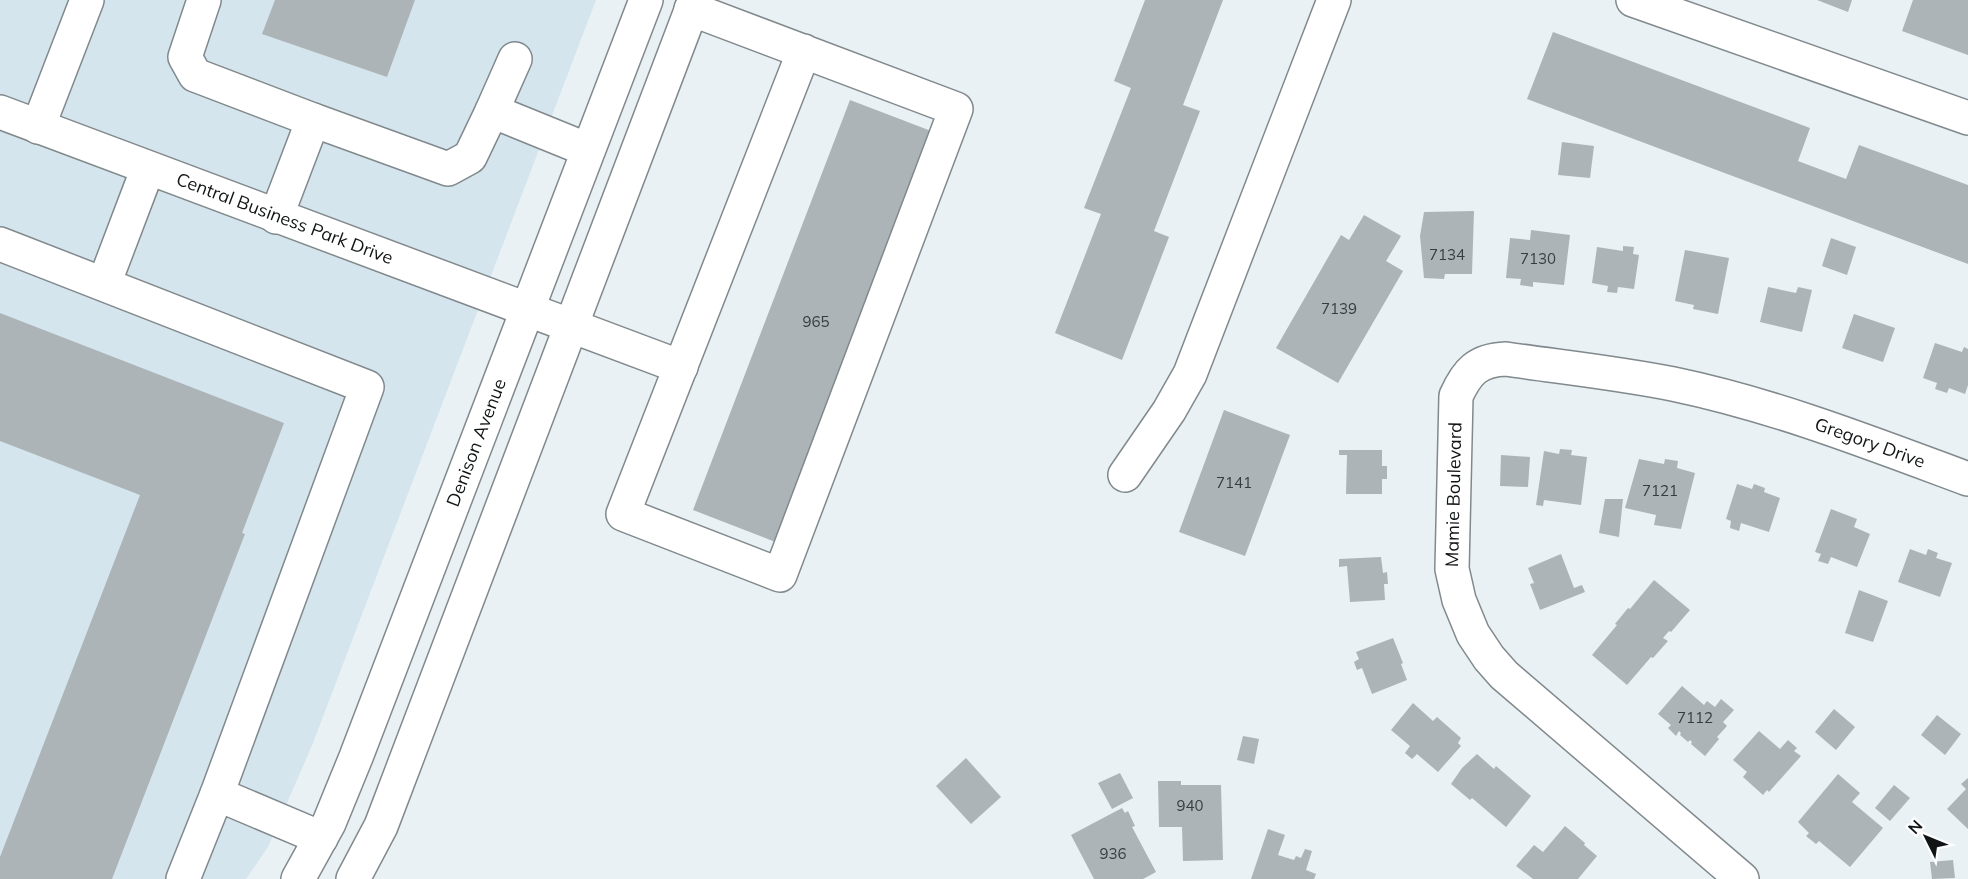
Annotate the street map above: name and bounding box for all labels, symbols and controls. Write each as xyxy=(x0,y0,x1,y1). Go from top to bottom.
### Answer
street label: Central Business Park Drive xyxy=(173,167,396,269)
house number: 7134 xyxy=(1429,245,1465,264)
house number: 7130 xyxy=(1520,249,1556,268)
house number: 7139 xyxy=(1321,299,1357,318)
house number: 965 xyxy=(802,312,830,331)
street label: Denison Avenue xyxy=(441,375,511,510)
street label: Gregory Drive xyxy=(1812,412,1928,473)
street label: Mamie Boulevard xyxy=(1440,422,1466,567)
house number: 7141 xyxy=(1216,473,1252,492)
house number: 7121 xyxy=(1642,481,1678,500)
house number: 7112 xyxy=(1677,708,1713,727)
house number: 940 xyxy=(1176,796,1204,815)
north arrow xyxy=(1896,807,1956,867)
text: N xyxy=(1904,816,1926,838)
house number: 936 xyxy=(1099,844,1127,863)

